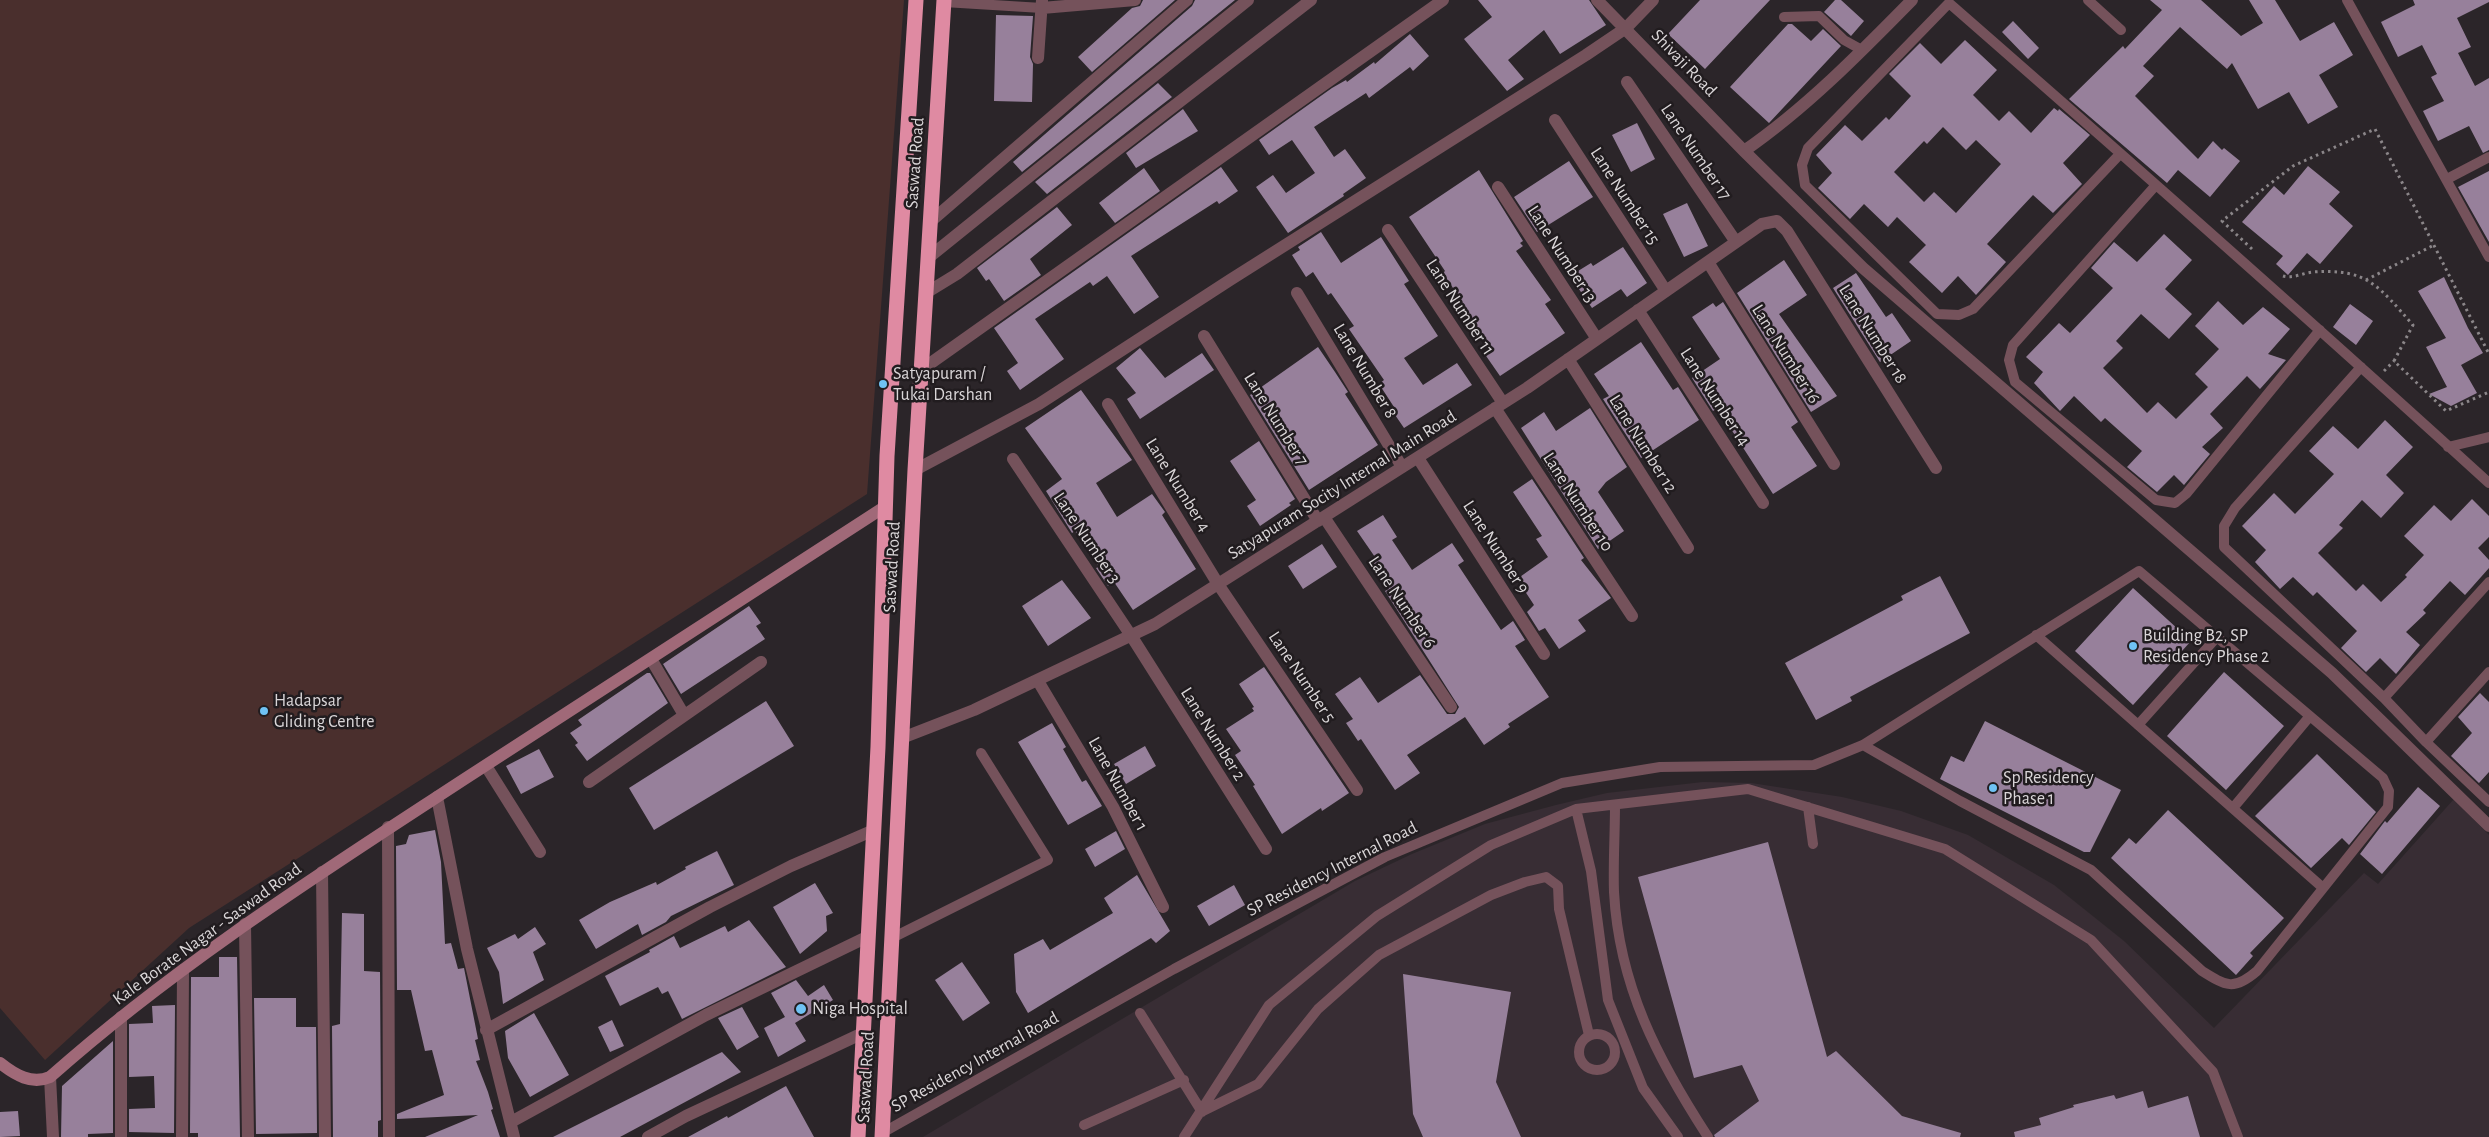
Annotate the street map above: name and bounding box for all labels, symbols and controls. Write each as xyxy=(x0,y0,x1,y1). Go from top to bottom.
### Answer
street label: Shivaji Road xyxy=(1647,25,1721,101)
street label: Lane Number 17 xyxy=(1656,100,1736,204)
street label: Saswad Road xyxy=(901,117,929,209)
street label: Lane Number 15 xyxy=(1586,143,1664,249)
street label: Lane Number 13 xyxy=(1523,201,1601,307)
street label: Lane Number 11 xyxy=(1421,255,1499,359)
street label: Lane Number 18 xyxy=(1834,280,1912,388)
street label: Lane Number 16 xyxy=(1747,300,1825,408)
street label: Lane Number 8 xyxy=(1328,320,1402,422)
street label: Lane Number 14 xyxy=(1675,344,1755,450)
place label: Satyapuram / Tukai Darshan xyxy=(893,363,992,406)
street label: Lane Number 7 xyxy=(1239,369,1313,469)
marker: Satyapuram / Tukai Darshan xyxy=(877,378,889,390)
street label: Lane Number 12 xyxy=(1604,391,1682,497)
street label: Satyapuram Socity Internal Main Road xyxy=(1224,406,1460,564)
street label: Lane Number 4 xyxy=(1141,434,1215,536)
street label: Lane Number 10 xyxy=(1538,448,1618,556)
street label: Lane Number 3 xyxy=(1049,488,1125,588)
street label: Lane Number 9 xyxy=(1458,496,1534,598)
street label: Saswad Road xyxy=(879,521,905,613)
street label: Lane Number 6 xyxy=(1363,552,1441,652)
place label: Building B2, SP Residency Phase 2 xyxy=(2143,625,2269,668)
street label: Lane Number 5 xyxy=(1264,627,1340,727)
marker: Building B2, SP Residency Phase 2 xyxy=(2127,640,2139,652)
street label: Lane Number 2 xyxy=(1176,683,1250,785)
place label: Hadapsar Gliding Centre xyxy=(274,690,375,732)
marker: Hadapsar Gliding Centre xyxy=(258,705,270,717)
street label: Lane Number 1 xyxy=(1083,733,1153,835)
place label: Sp Residency Phase 1 xyxy=(2003,767,2094,810)
marker: Sp Residency Phase 1 xyxy=(1987,782,1999,794)
street label: SP Residency Internal Road xyxy=(1243,817,1421,921)
street label: Kale Borate Nagar - Saswad Road xyxy=(108,858,306,1010)
place label: Niga Hospital xyxy=(812,998,908,1020)
marker: Niga Hospital xyxy=(794,1002,808,1016)
street label: SP Residency Internal Road xyxy=(887,1007,1063,1117)
street label: Saswad Road xyxy=(853,1031,879,1123)

